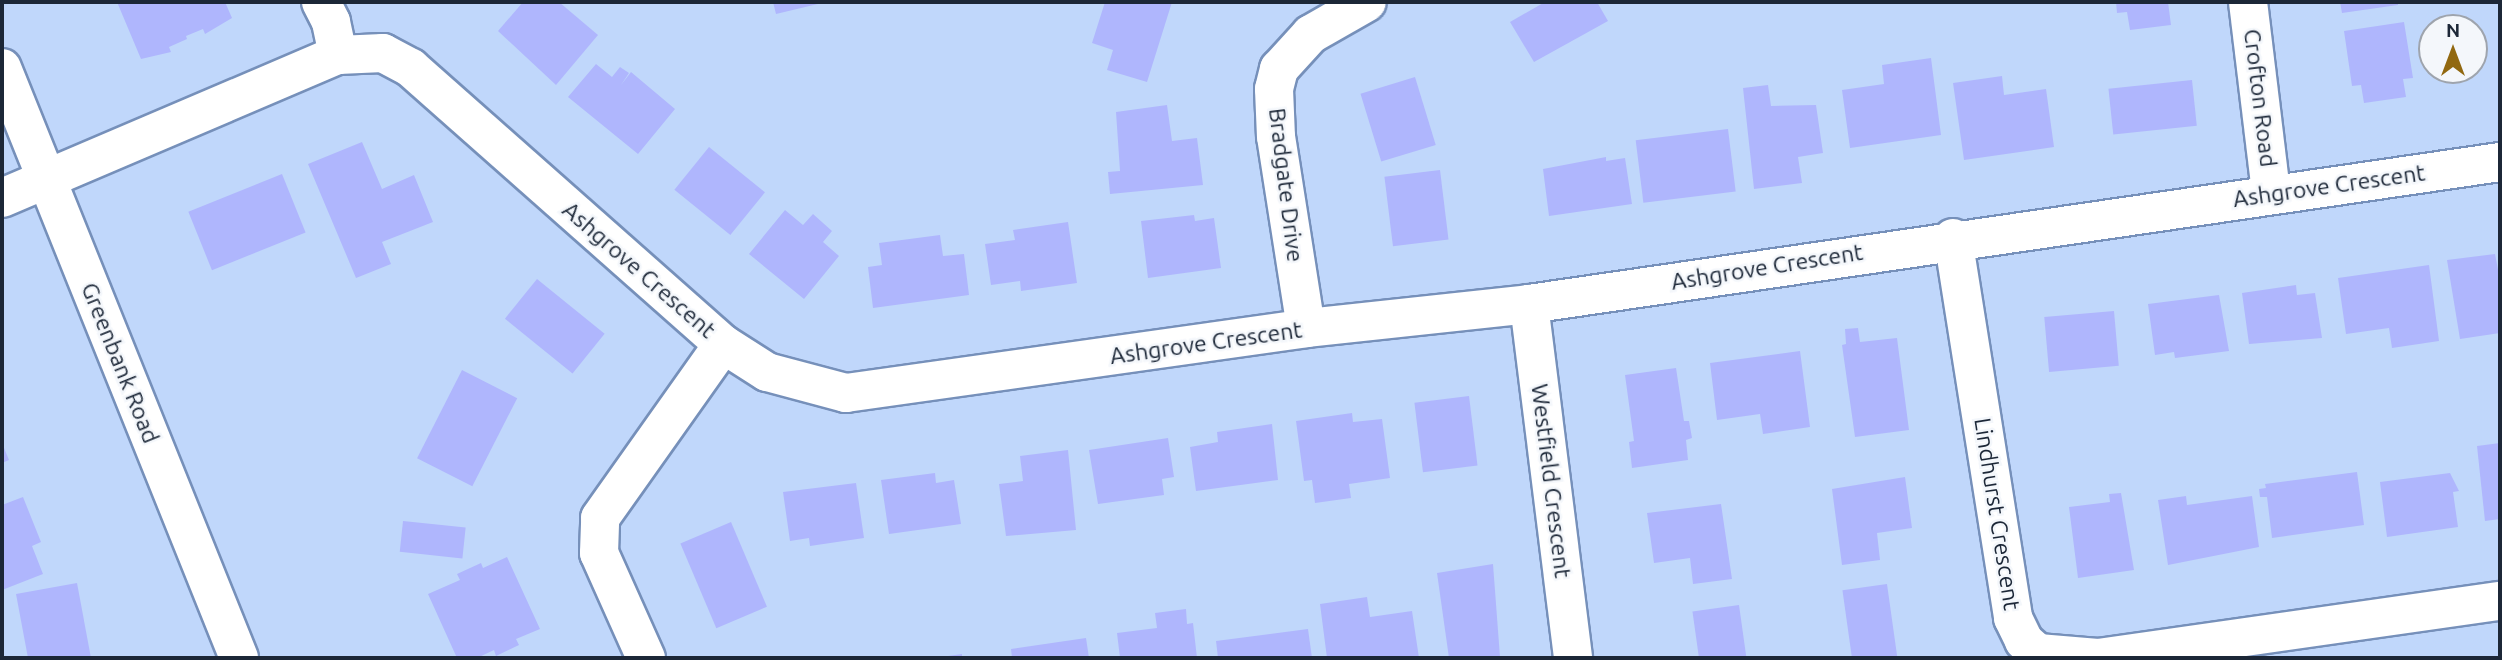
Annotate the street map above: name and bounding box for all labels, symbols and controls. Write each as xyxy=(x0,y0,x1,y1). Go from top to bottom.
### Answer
north arrow xyxy=(2418,14,2488,84)
text: N xyxy=(2446,19,2460,41)
street label: Crofton Road xyxy=(2238,27,2282,169)
street label: Bradgate Drive xyxy=(1263,106,1309,264)
street label: Ashgrove Crescent xyxy=(2231,159,2427,213)
street label: Ashgrove Crescent xyxy=(557,196,721,344)
street label: Ashgrove Crescent xyxy=(1669,238,1865,296)
street label: Greenbank Road xyxy=(75,279,165,447)
street label: Ashgrove Crescent xyxy=(1108,316,1304,370)
street label: Westfield Crescent xyxy=(1525,382,1577,580)
street label: Lindhurst Crescent xyxy=(1968,416,2026,612)

